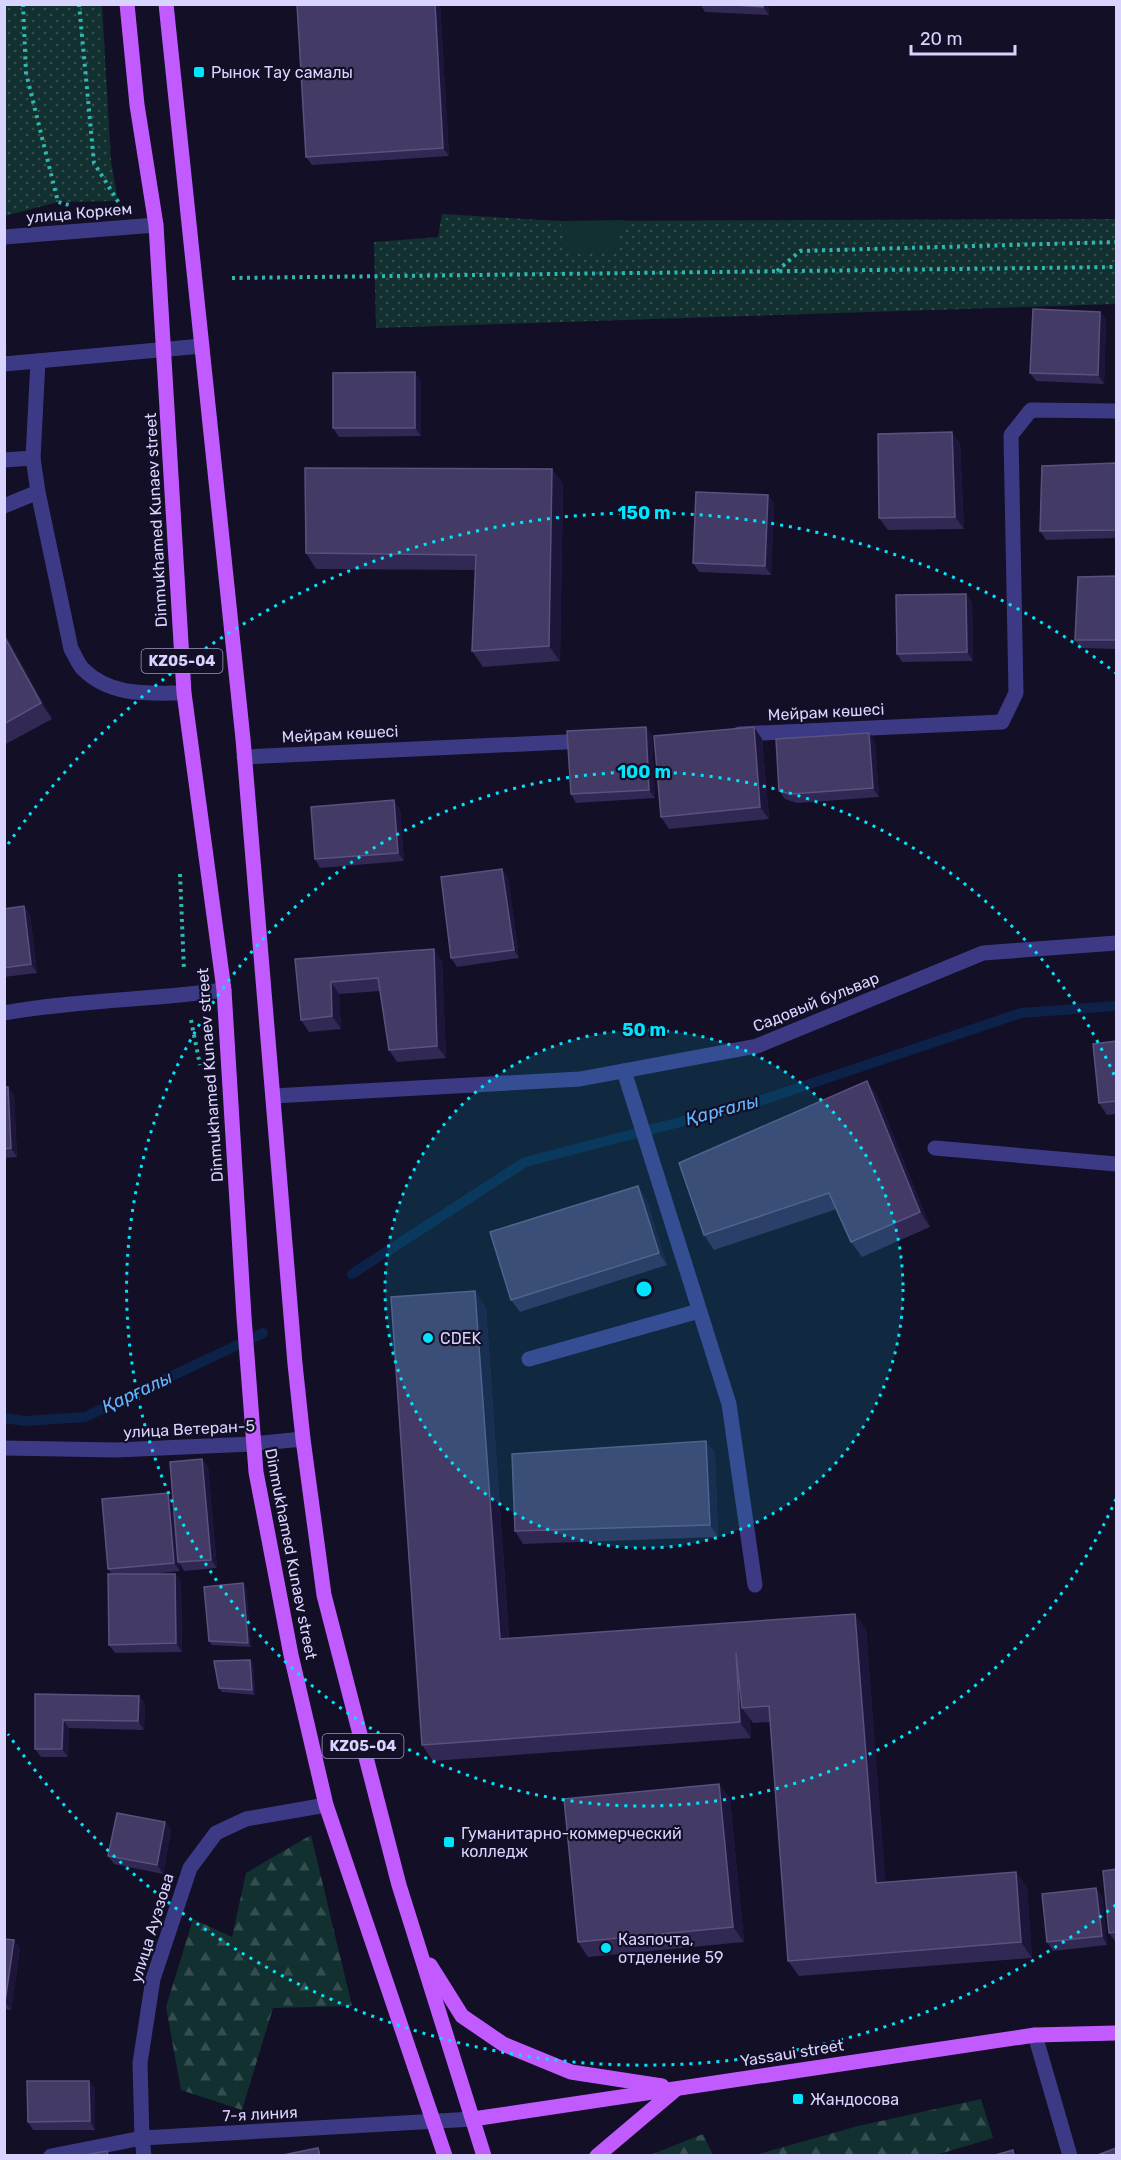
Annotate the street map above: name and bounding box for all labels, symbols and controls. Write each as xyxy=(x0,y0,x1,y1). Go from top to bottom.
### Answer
scale bar xyxy=(911,18,1014,56)
text: 20 m xyxy=(920,28,962,50)
place label: Рынок Тау самалы xyxy=(211,63,353,82)
marker: Рынок Тау самалы xyxy=(192,65,206,79)
street label: улица Коркем xyxy=(25,199,133,227)
street label: Dinmukhamed Kunaev street xyxy=(141,412,171,628)
text: 150 m xyxy=(617,502,671,524)
road number: KZ05-04 xyxy=(142,649,222,673)
street label: Мейрам көшесі xyxy=(767,699,885,725)
street label: Мейрам көшесі xyxy=(281,721,399,747)
text: 100 m xyxy=(617,761,671,783)
street label: Dinmukhamed Kunaev street xyxy=(193,967,227,1183)
street label: Садовый бульвар xyxy=(750,968,882,1036)
text: 50 m xyxy=(622,1019,666,1041)
water label: Қарғалы xyxy=(683,1090,761,1130)
centre of rings xyxy=(634,1279,654,1299)
place label: CDEK xyxy=(440,1329,481,1348)
marker: CDEK xyxy=(421,1331,435,1345)
water label: Қарғалы xyxy=(98,1366,176,1418)
street label: улица Ветеран-5 xyxy=(123,1416,255,1442)
street label: Dinmukhamed Kunaev street xyxy=(261,1447,321,1661)
road number: KZ05-04 xyxy=(322,1734,404,1758)
place label: Гуманитарно-коммерческий колледж xyxy=(461,1824,682,1861)
marker: Гуманитарно-коммерческий колледж xyxy=(442,1835,456,1849)
street label: улица Ауэзова xyxy=(126,1871,178,1985)
place label: Казпочта, отделение 59 xyxy=(618,1930,723,1967)
marker: Казпочта, отделение 59 xyxy=(599,1941,613,1955)
street label: Yassaui street xyxy=(739,2035,845,2071)
place label: Жандосова xyxy=(810,2090,899,2109)
marker: Жандосова xyxy=(791,2092,805,2106)
street label: 7-я линия xyxy=(222,2103,298,2125)

